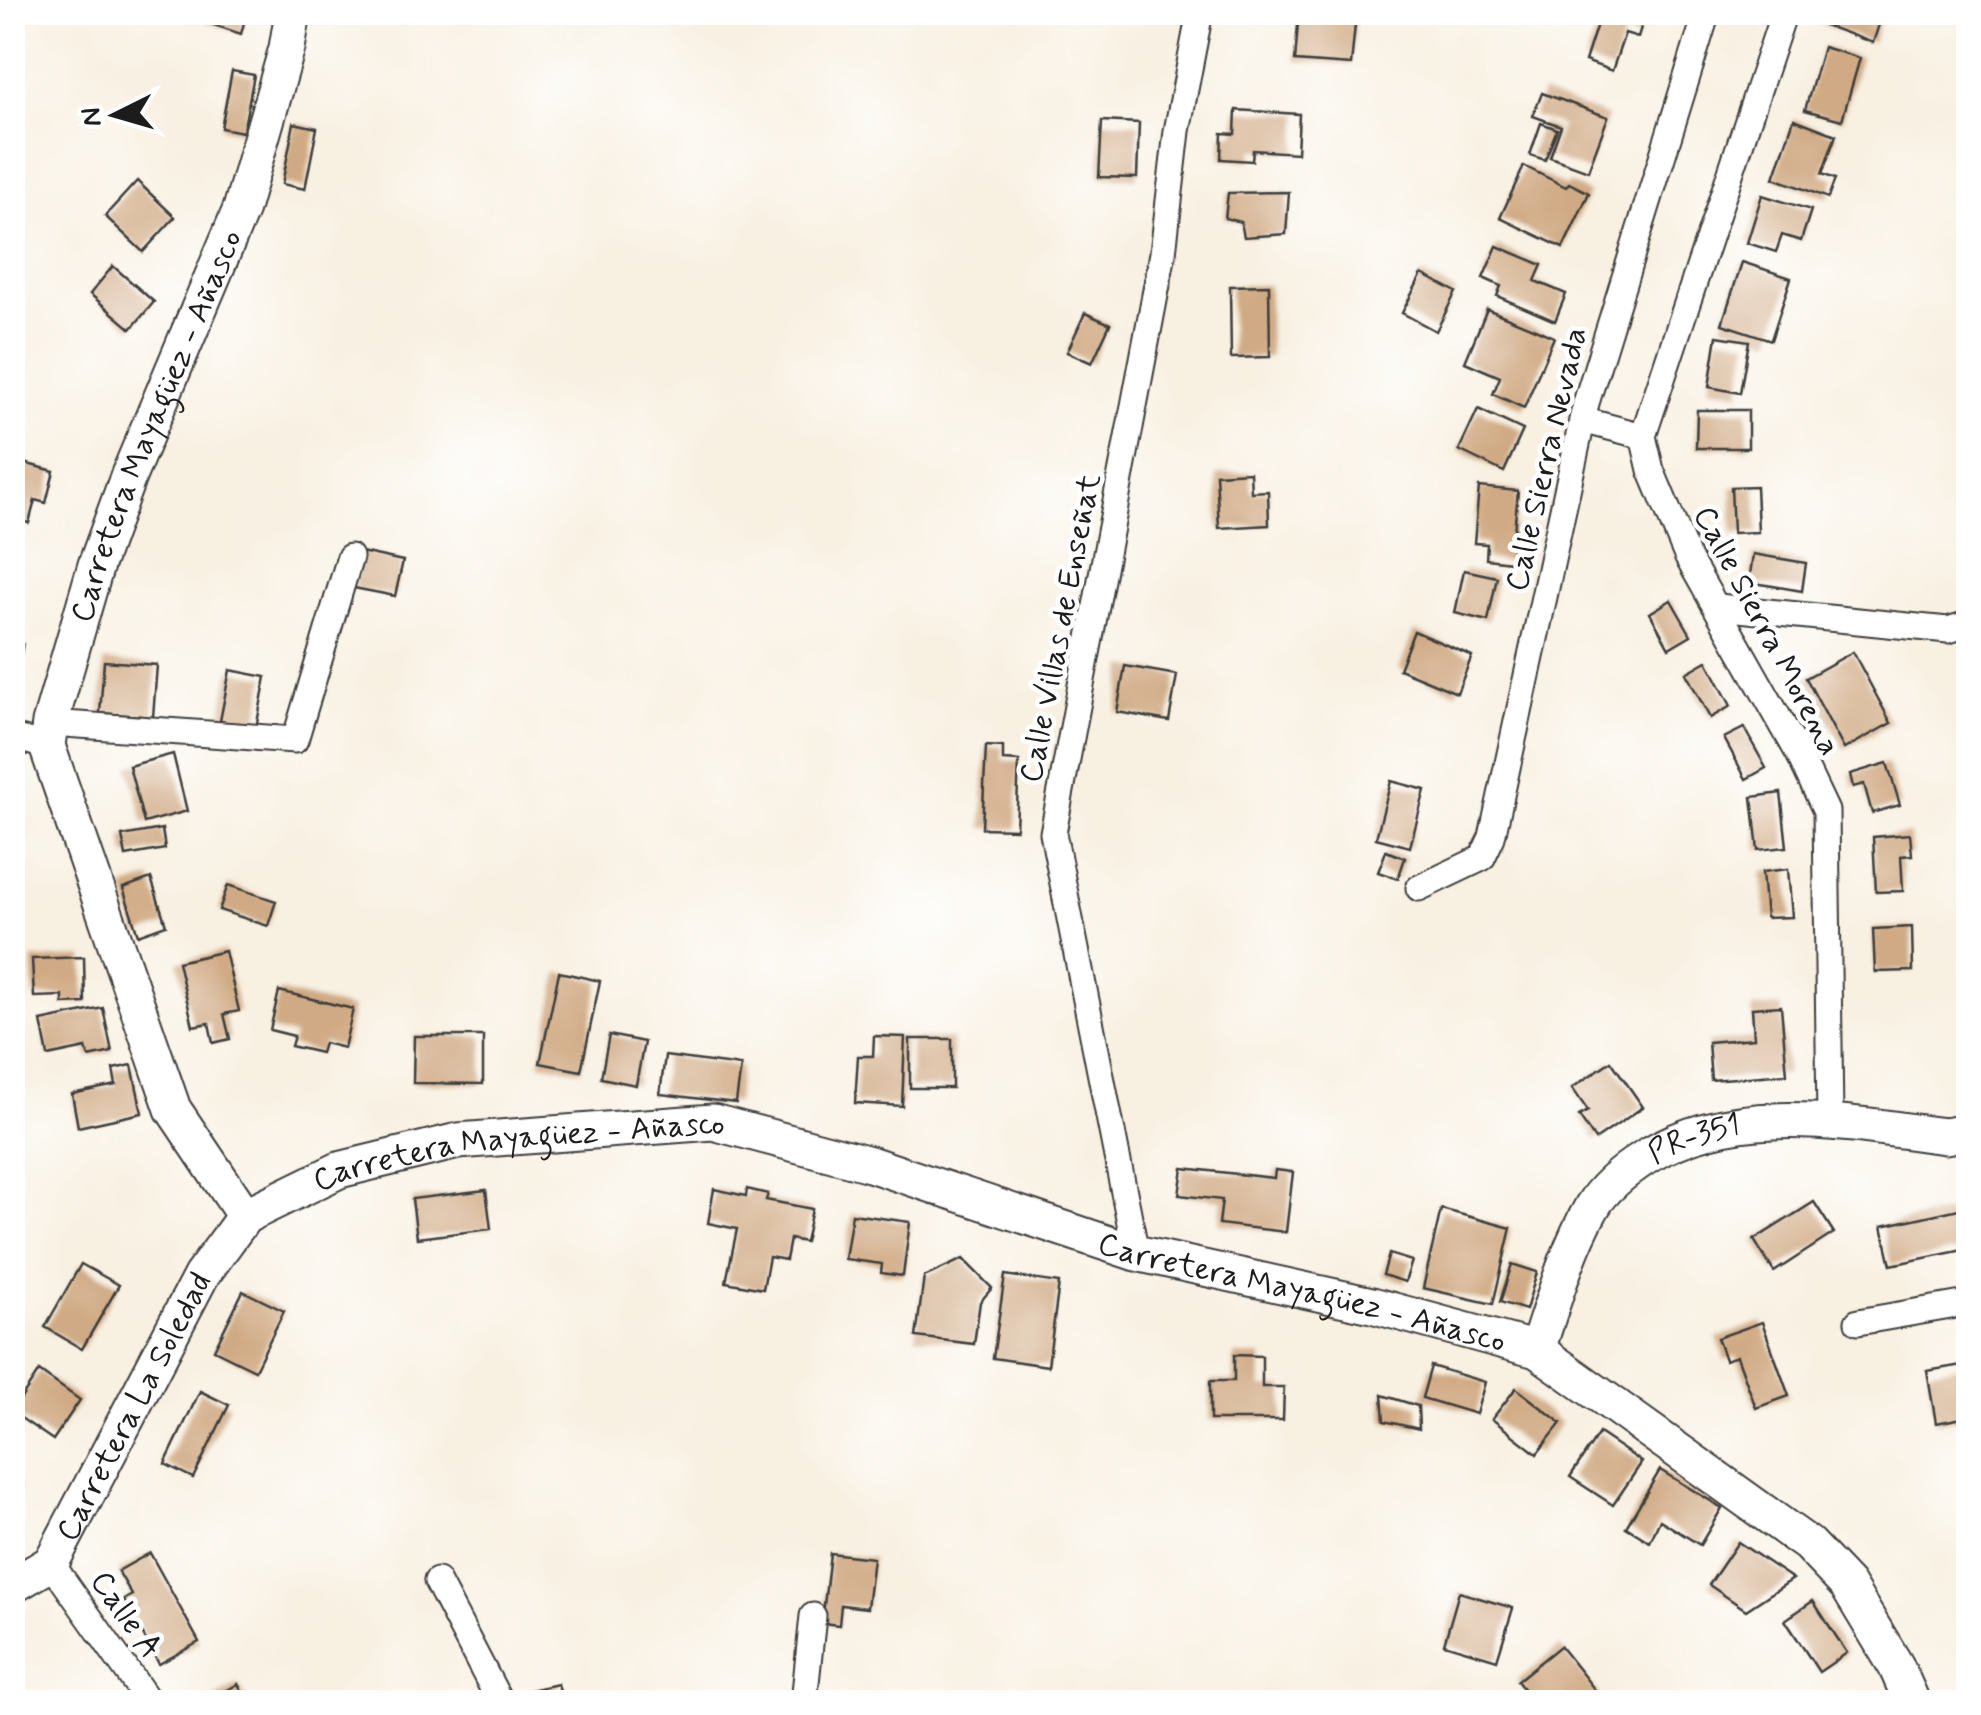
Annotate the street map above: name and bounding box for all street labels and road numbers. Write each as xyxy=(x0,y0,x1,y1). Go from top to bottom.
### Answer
street label: Carretera Mayagüez - Añasco xyxy=(61,224,253,627)
street label: Calle Sierra Nevada xyxy=(1496,323,1598,596)
street label: Calle Villas de Enseñat xyxy=(1010,470,1112,786)
street label: Calle Sierra Morena xyxy=(1683,499,1850,763)
street label: Carretera Mayagüez - Añasco xyxy=(306,1103,730,1203)
street label: PR-351 xyxy=(1641,1105,1743,1174)
street label: Carretera Mayagüez - Añasco xyxy=(1092,1223,1510,1364)
street label: Carretera La Soledad xyxy=(47,1266,222,1549)
street label: Calle A xyxy=(80,1563,171,1667)

